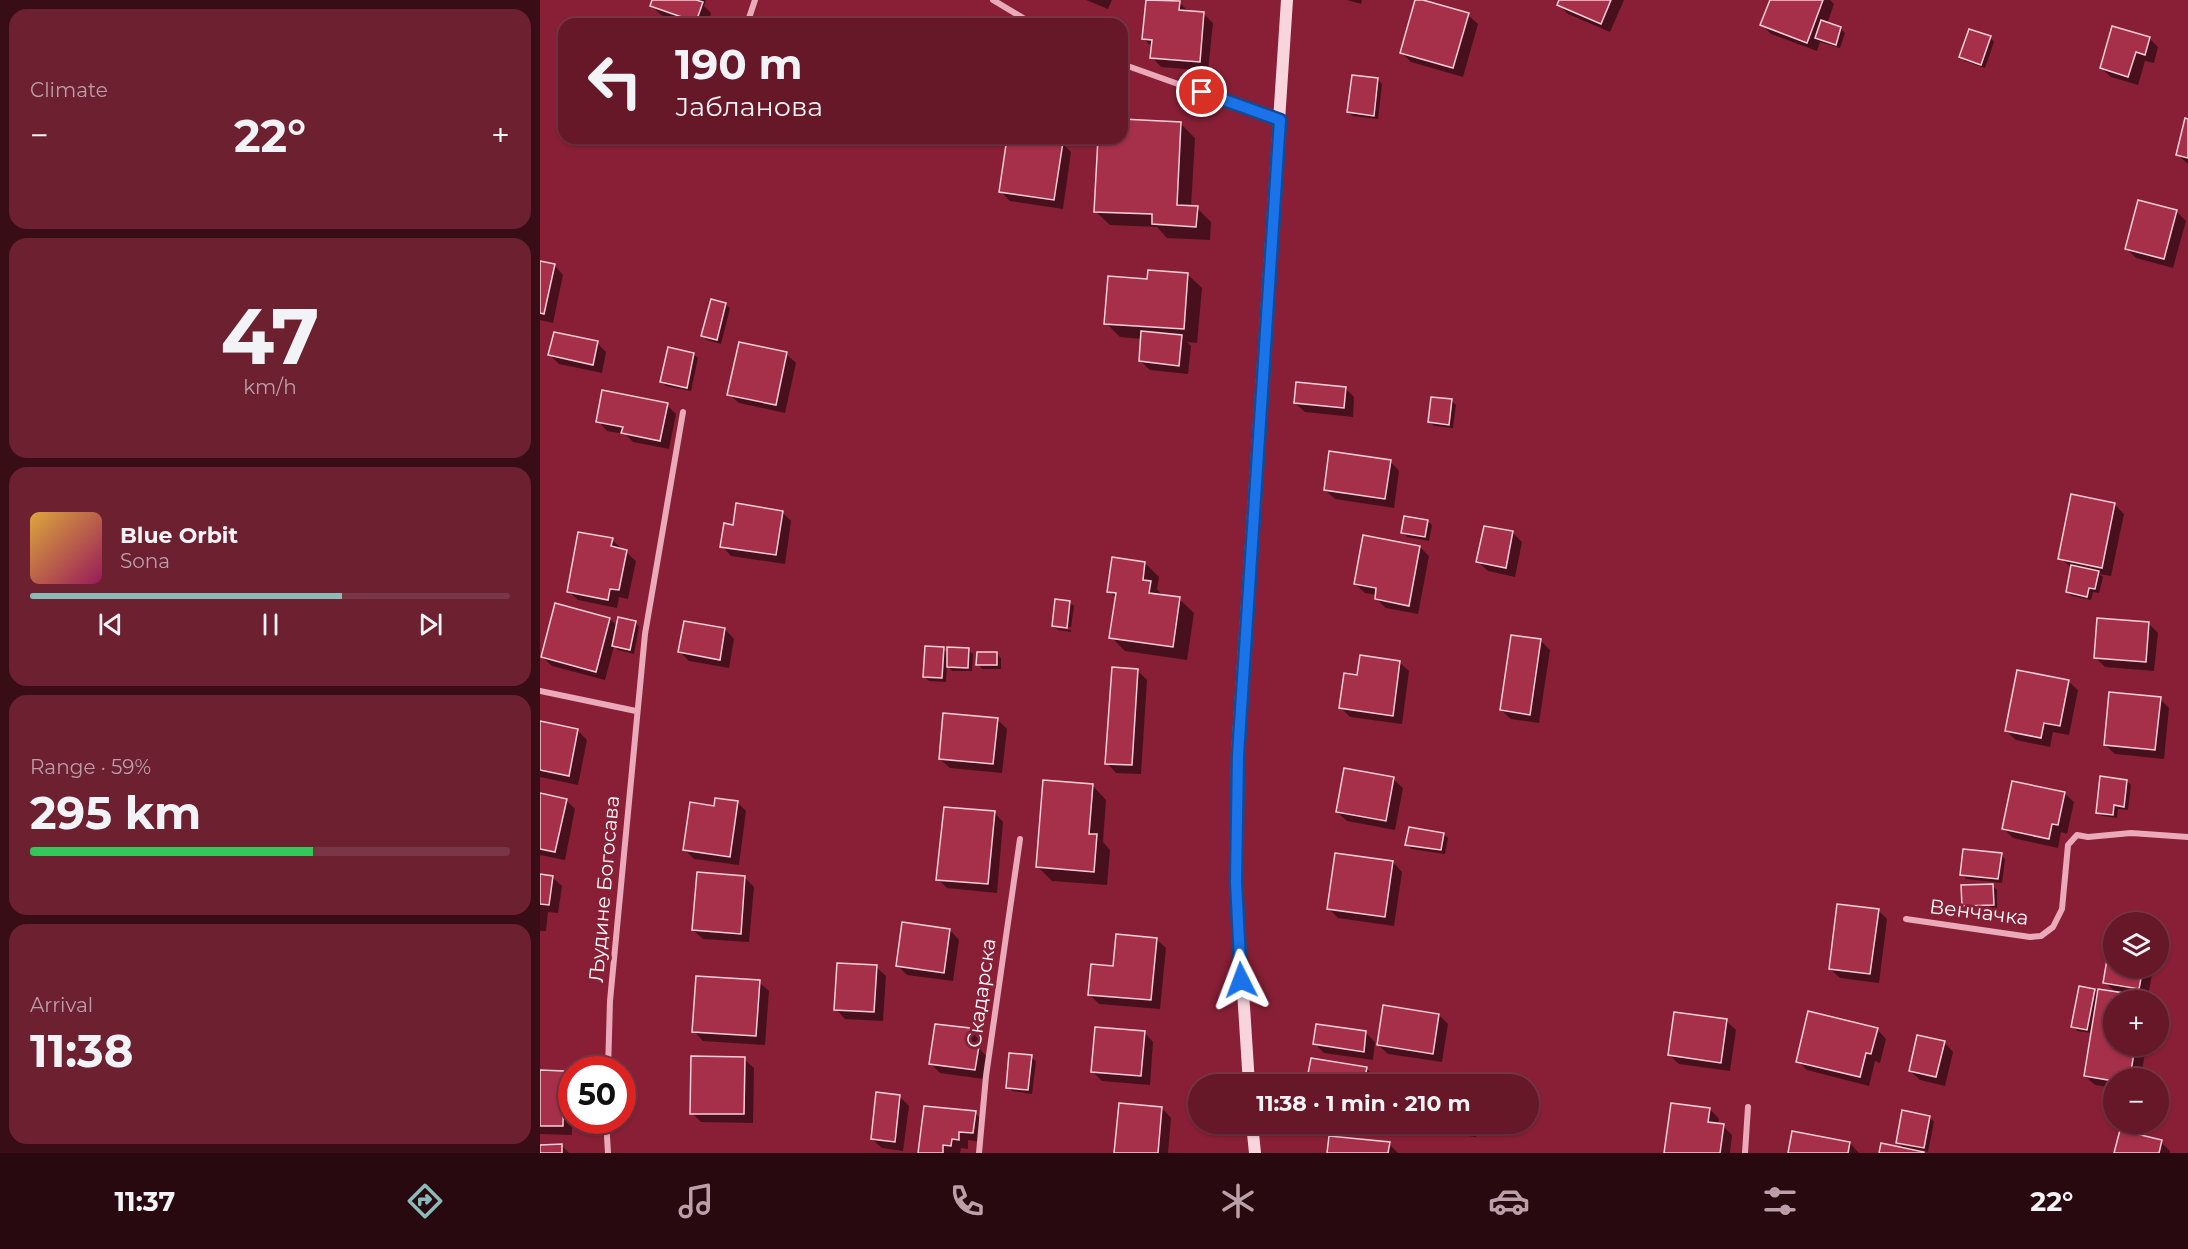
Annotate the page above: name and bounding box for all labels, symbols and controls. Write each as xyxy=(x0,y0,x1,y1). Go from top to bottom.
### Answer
text: 190 m xyxy=(675,38,803,90)
icon: left xyxy=(576,42,654,120)
pin xyxy=(1176,66,1227,117)
icon: arrive xyxy=(1185,75,1218,108)
text: Climate xyxy=(30,78,108,102)
text: Јабланова xyxy=(675,90,823,123)
text: 22° xyxy=(234,108,306,163)
text: − xyxy=(30,115,49,155)
text: + xyxy=(491,115,510,155)
text: 47 xyxy=(221,288,319,384)
text: km/h xyxy=(243,375,297,399)
text: Blue Orbit xyxy=(120,522,238,549)
text: Sona xyxy=(120,549,170,573)
icon: previous xyxy=(94,608,127,641)
icon: pause xyxy=(254,608,287,641)
icon: next xyxy=(414,608,447,641)
text: Range · 59% xyxy=(30,755,151,779)
text: 295 km xyxy=(30,785,201,840)
street label: Људине Богосава xyxy=(584,794,624,984)
street label: Венчачка xyxy=(1928,894,2030,930)
map controls xyxy=(2103,912,2169,1134)
button: layers xyxy=(2103,912,2169,978)
street label: Скадарска xyxy=(961,937,1001,1049)
position arrow xyxy=(1209,948,1273,1012)
button: + xyxy=(2103,990,2169,1056)
text: Arrival xyxy=(30,993,93,1017)
text: 11:38 xyxy=(30,1023,133,1078)
speed limit sign: 50 xyxy=(558,1056,636,1134)
button: − xyxy=(2103,1068,2169,1134)
text: 11:38 · 1 min · 210 m xyxy=(1256,1090,1471,1117)
icon: directions xyxy=(404,1180,446,1222)
icon: music xyxy=(675,1180,717,1222)
icon: phone xyxy=(946,1180,988,1222)
icon: climate xyxy=(1217,1180,1259,1222)
icon: car xyxy=(1488,1180,1530,1222)
icon: filters xyxy=(1759,1180,1801,1222)
text: 11:37 xyxy=(115,1185,175,1218)
text: 22° xyxy=(2030,1185,2073,1218)

